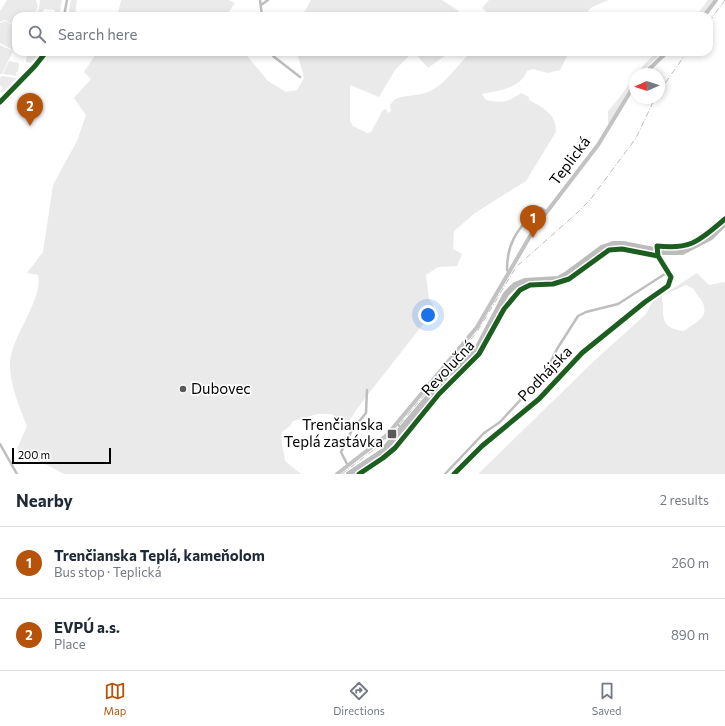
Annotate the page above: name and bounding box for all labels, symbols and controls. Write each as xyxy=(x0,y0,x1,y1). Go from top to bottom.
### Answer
search box xyxy=(12,12,713,56)
icon: search xyxy=(26,23,48,45)
text: Search here xyxy=(58,25,137,43)
north arrow xyxy=(629,68,665,104)
pin: 2 xyxy=(17,93,43,126)
street label: Teplická xyxy=(545,133,593,188)
pin: 1 xyxy=(520,205,546,238)
your location xyxy=(418,305,438,325)
street label: Revolučná xyxy=(417,336,478,399)
street label: Podhájska xyxy=(514,342,575,405)
place label: Dubovec xyxy=(191,379,251,397)
marker: Dubovec xyxy=(178,384,188,394)
place label: Trenčianska Teplá zastávka xyxy=(284,415,383,450)
marker: Trenčianska Teplá zastávka xyxy=(386,428,398,440)
scale bar xyxy=(12,446,111,465)
text: 200 m xyxy=(18,448,50,461)
text: Nearby xyxy=(16,490,73,511)
text: 2 results xyxy=(660,492,709,508)
text: Trenčianska Teplá, kameňolom xyxy=(54,546,265,564)
text: 1 xyxy=(26,555,32,571)
text: 260 m xyxy=(672,555,709,571)
text: Bus stop · Teplická xyxy=(54,564,161,580)
text: EVPÚ a.s. xyxy=(54,618,120,636)
text: 2 xyxy=(25,627,33,643)
text: 890 m xyxy=(671,627,709,643)
text: Place xyxy=(54,636,86,652)
tab: Map xyxy=(104,680,126,717)
tab: Directions xyxy=(333,680,385,717)
tab: Saved xyxy=(592,680,621,717)

